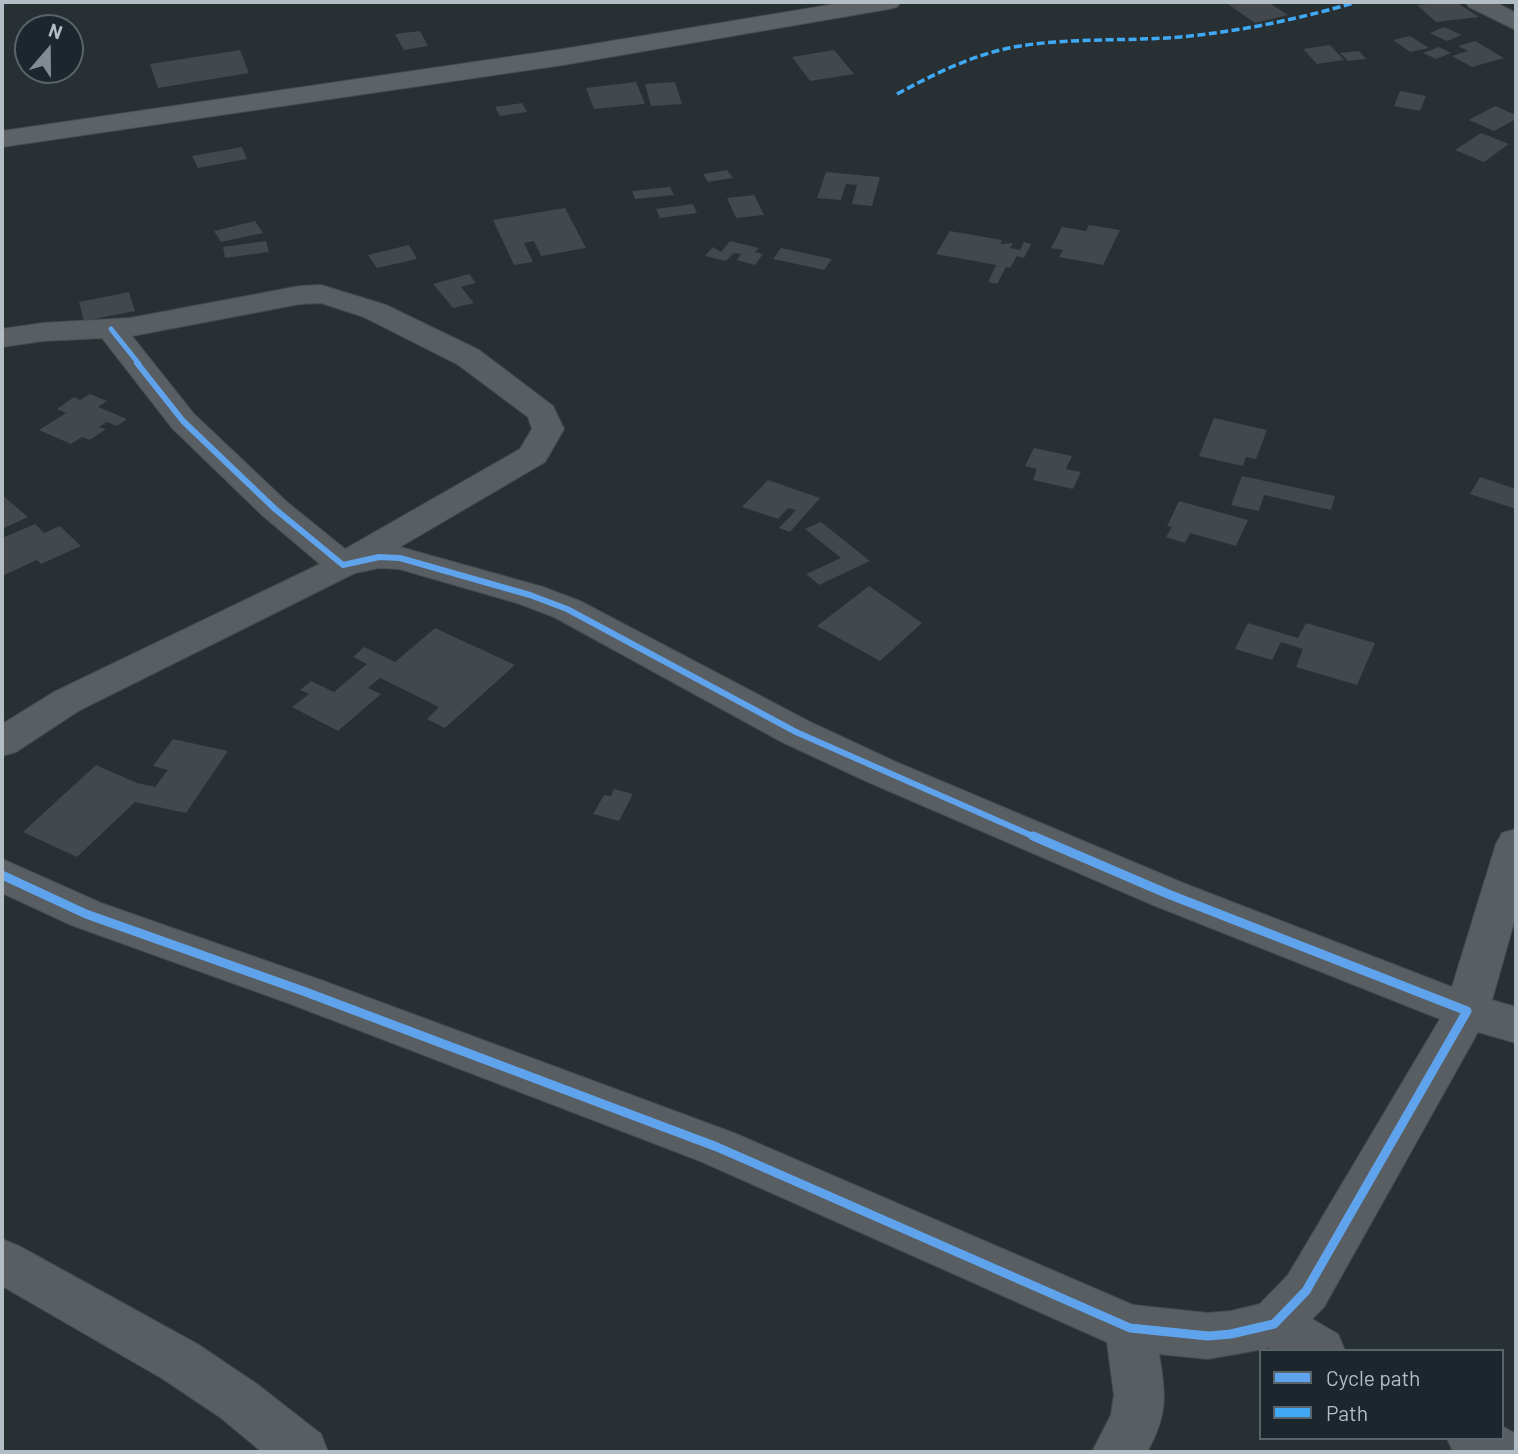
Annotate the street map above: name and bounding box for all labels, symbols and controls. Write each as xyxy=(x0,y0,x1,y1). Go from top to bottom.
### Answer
north arrow xyxy=(14,14,84,84)
text: N xyxy=(46,18,66,44)
legend xyxy=(1259,1349,1504,1440)
text: Cycle path xyxy=(1326,1365,1420,1390)
text: Path xyxy=(1326,1400,1368,1425)

